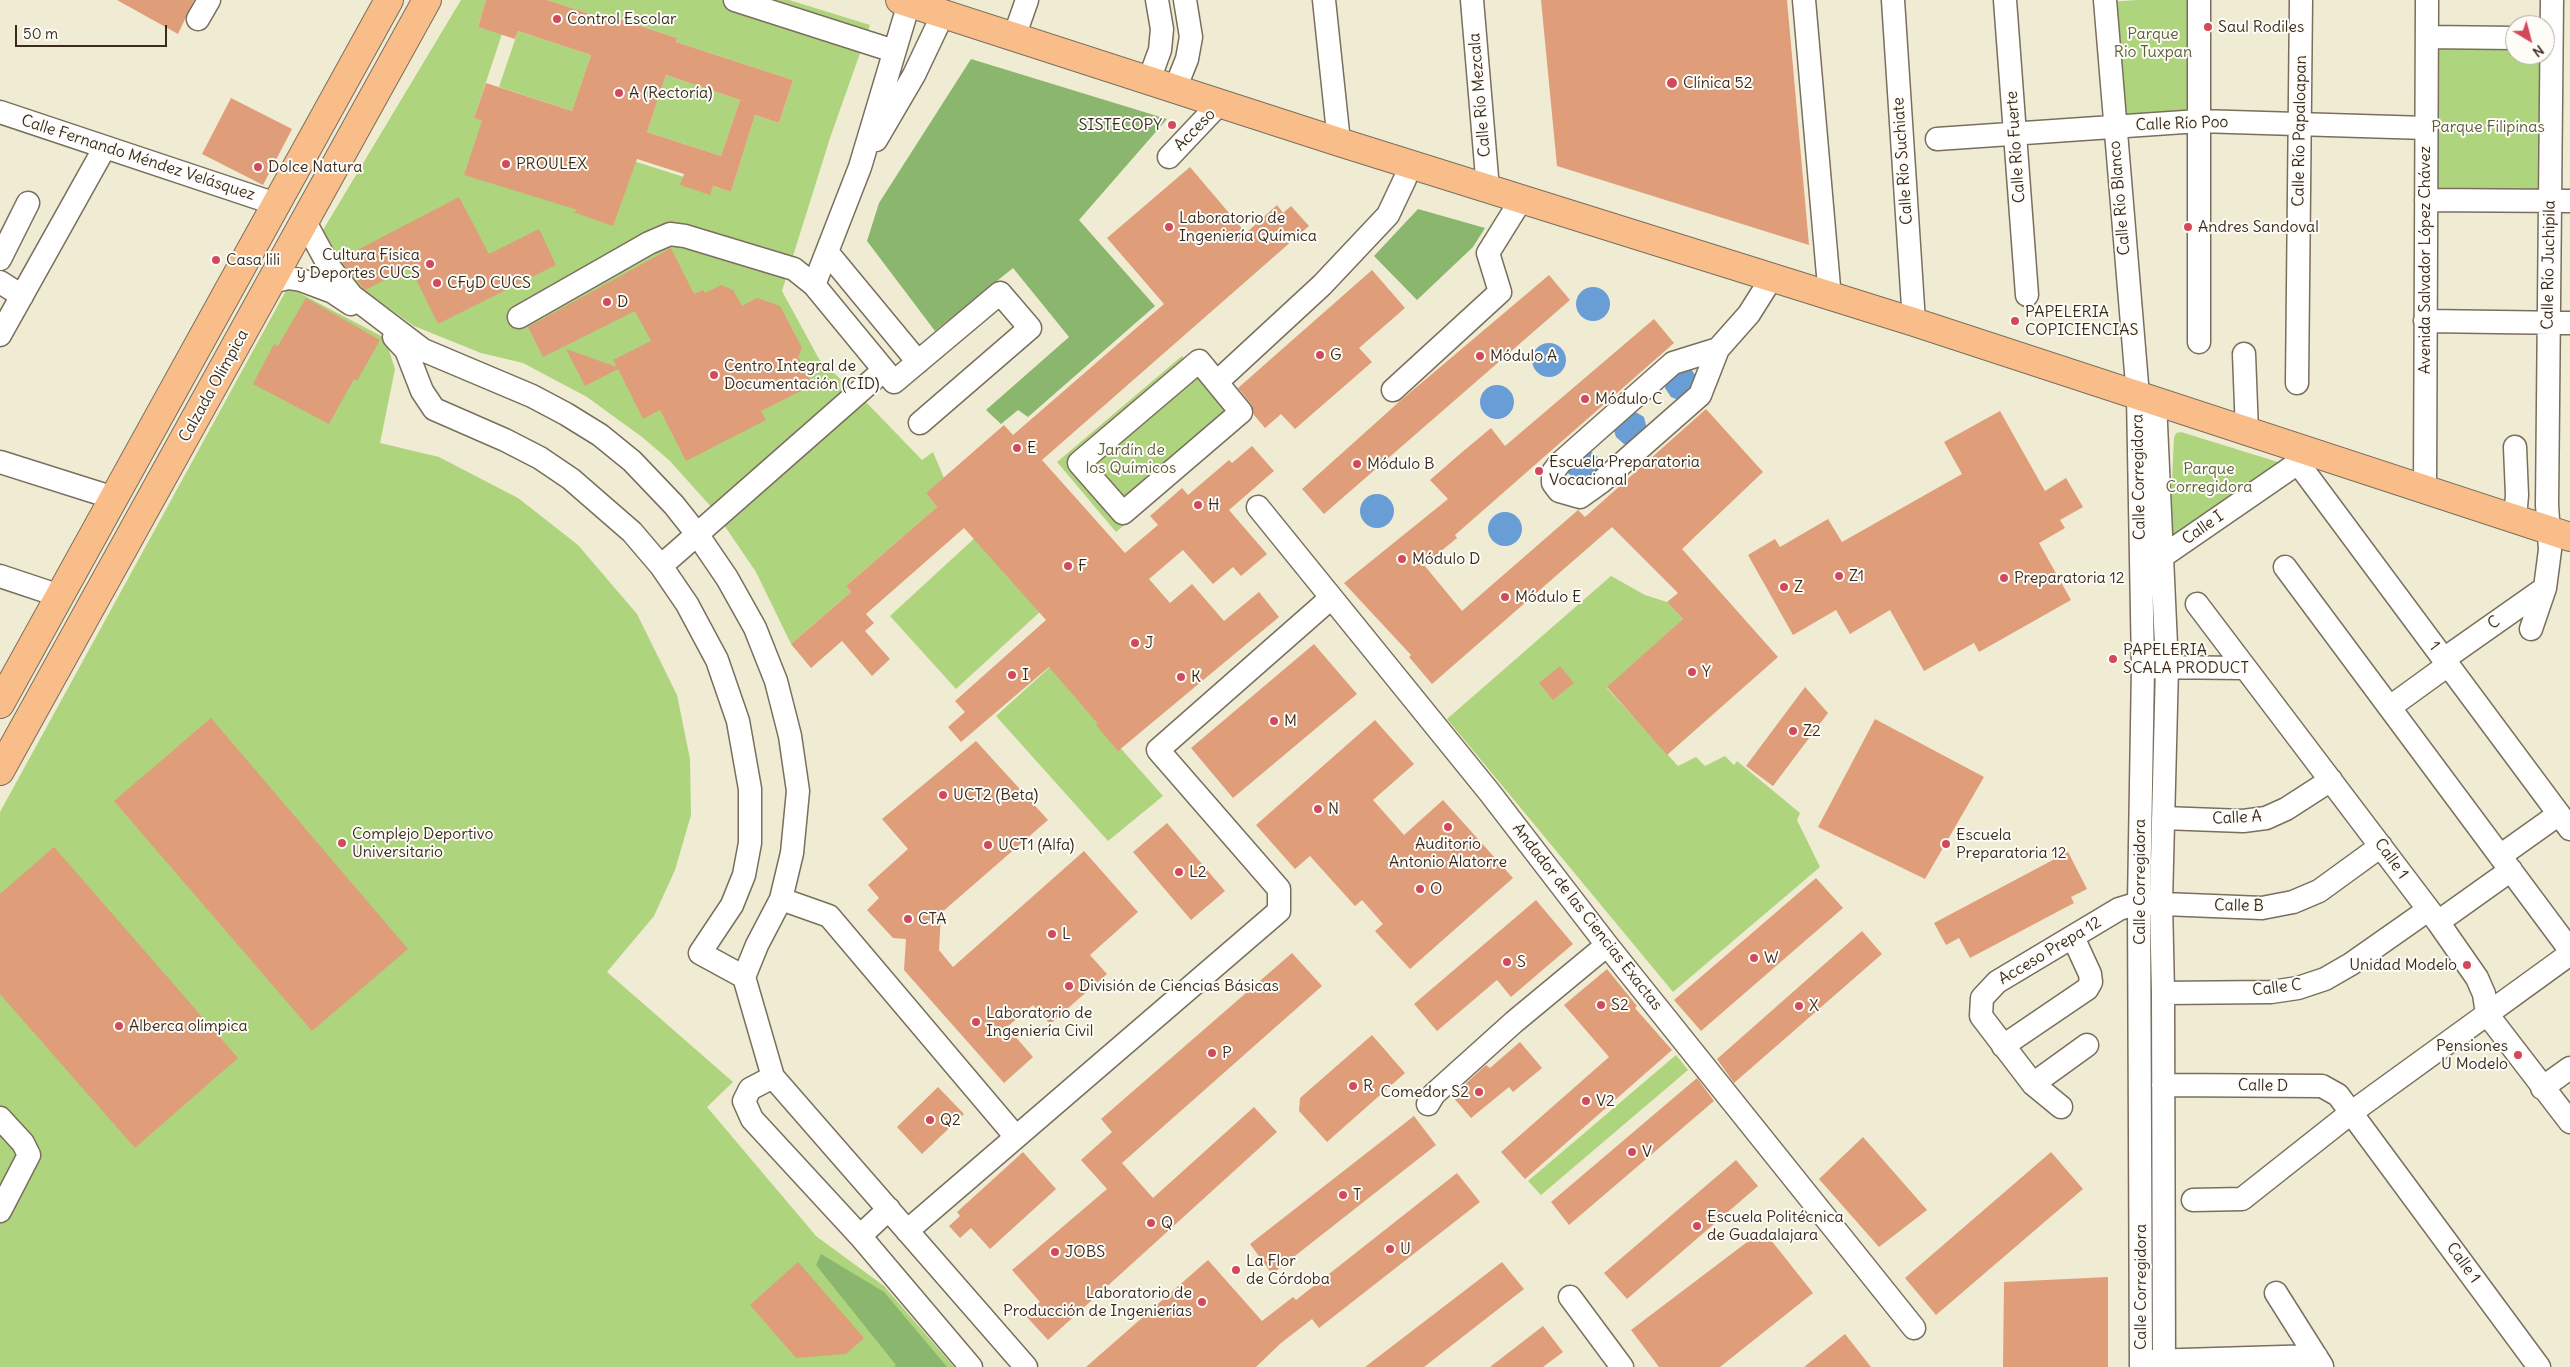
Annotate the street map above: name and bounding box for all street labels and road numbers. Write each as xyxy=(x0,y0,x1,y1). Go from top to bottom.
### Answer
street label: Calle Río Mezcala xyxy=(1465,32,1495,158)
street label: Calle Río Papaloapan xyxy=(2289,55,2311,207)
street label: Calle Río Fuerte xyxy=(2003,90,2029,204)
street label: Calle Río Suchiate xyxy=(1889,97,1917,225)
street label: Acceso xyxy=(1170,105,1220,155)
street label: Calle Fernando Méndez Velásquez xyxy=(19,111,257,205)
street label: Calle Río Poo xyxy=(2135,113,2229,135)
street label: Calle Río Blanco xyxy=(2105,140,2135,256)
street label: Avenida Salvador López Chávez xyxy=(2415,146,2435,374)
street label: Calle Río Juchipila xyxy=(2538,200,2560,330)
street label: Calzada Olímpica xyxy=(175,326,253,446)
street label: Calle Corregidora xyxy=(2128,414,2150,540)
street label: Calle I xyxy=(2179,507,2227,549)
street label: C xyxy=(2484,612,2504,634)
street label: 1 xyxy=(2424,638,2444,654)
street label: Calle A xyxy=(2212,807,2262,829)
street label: Calle Corregidora xyxy=(2130,819,2150,945)
street label: Andador de las Ciencias Exactas xyxy=(1508,820,1666,1014)
street label: Calle 1 xyxy=(2370,835,2412,883)
street label: Calle B xyxy=(2214,896,2264,916)
street label: Acceso Prepa 12 xyxy=(1995,913,2105,989)
street label: Calle C xyxy=(2251,975,2303,1001)
street label: Calle D xyxy=(2238,1076,2288,1096)
street label: Calle Corregidora xyxy=(2131,1224,2151,1350)
street label: Calle 1 xyxy=(2442,1239,2484,1287)

